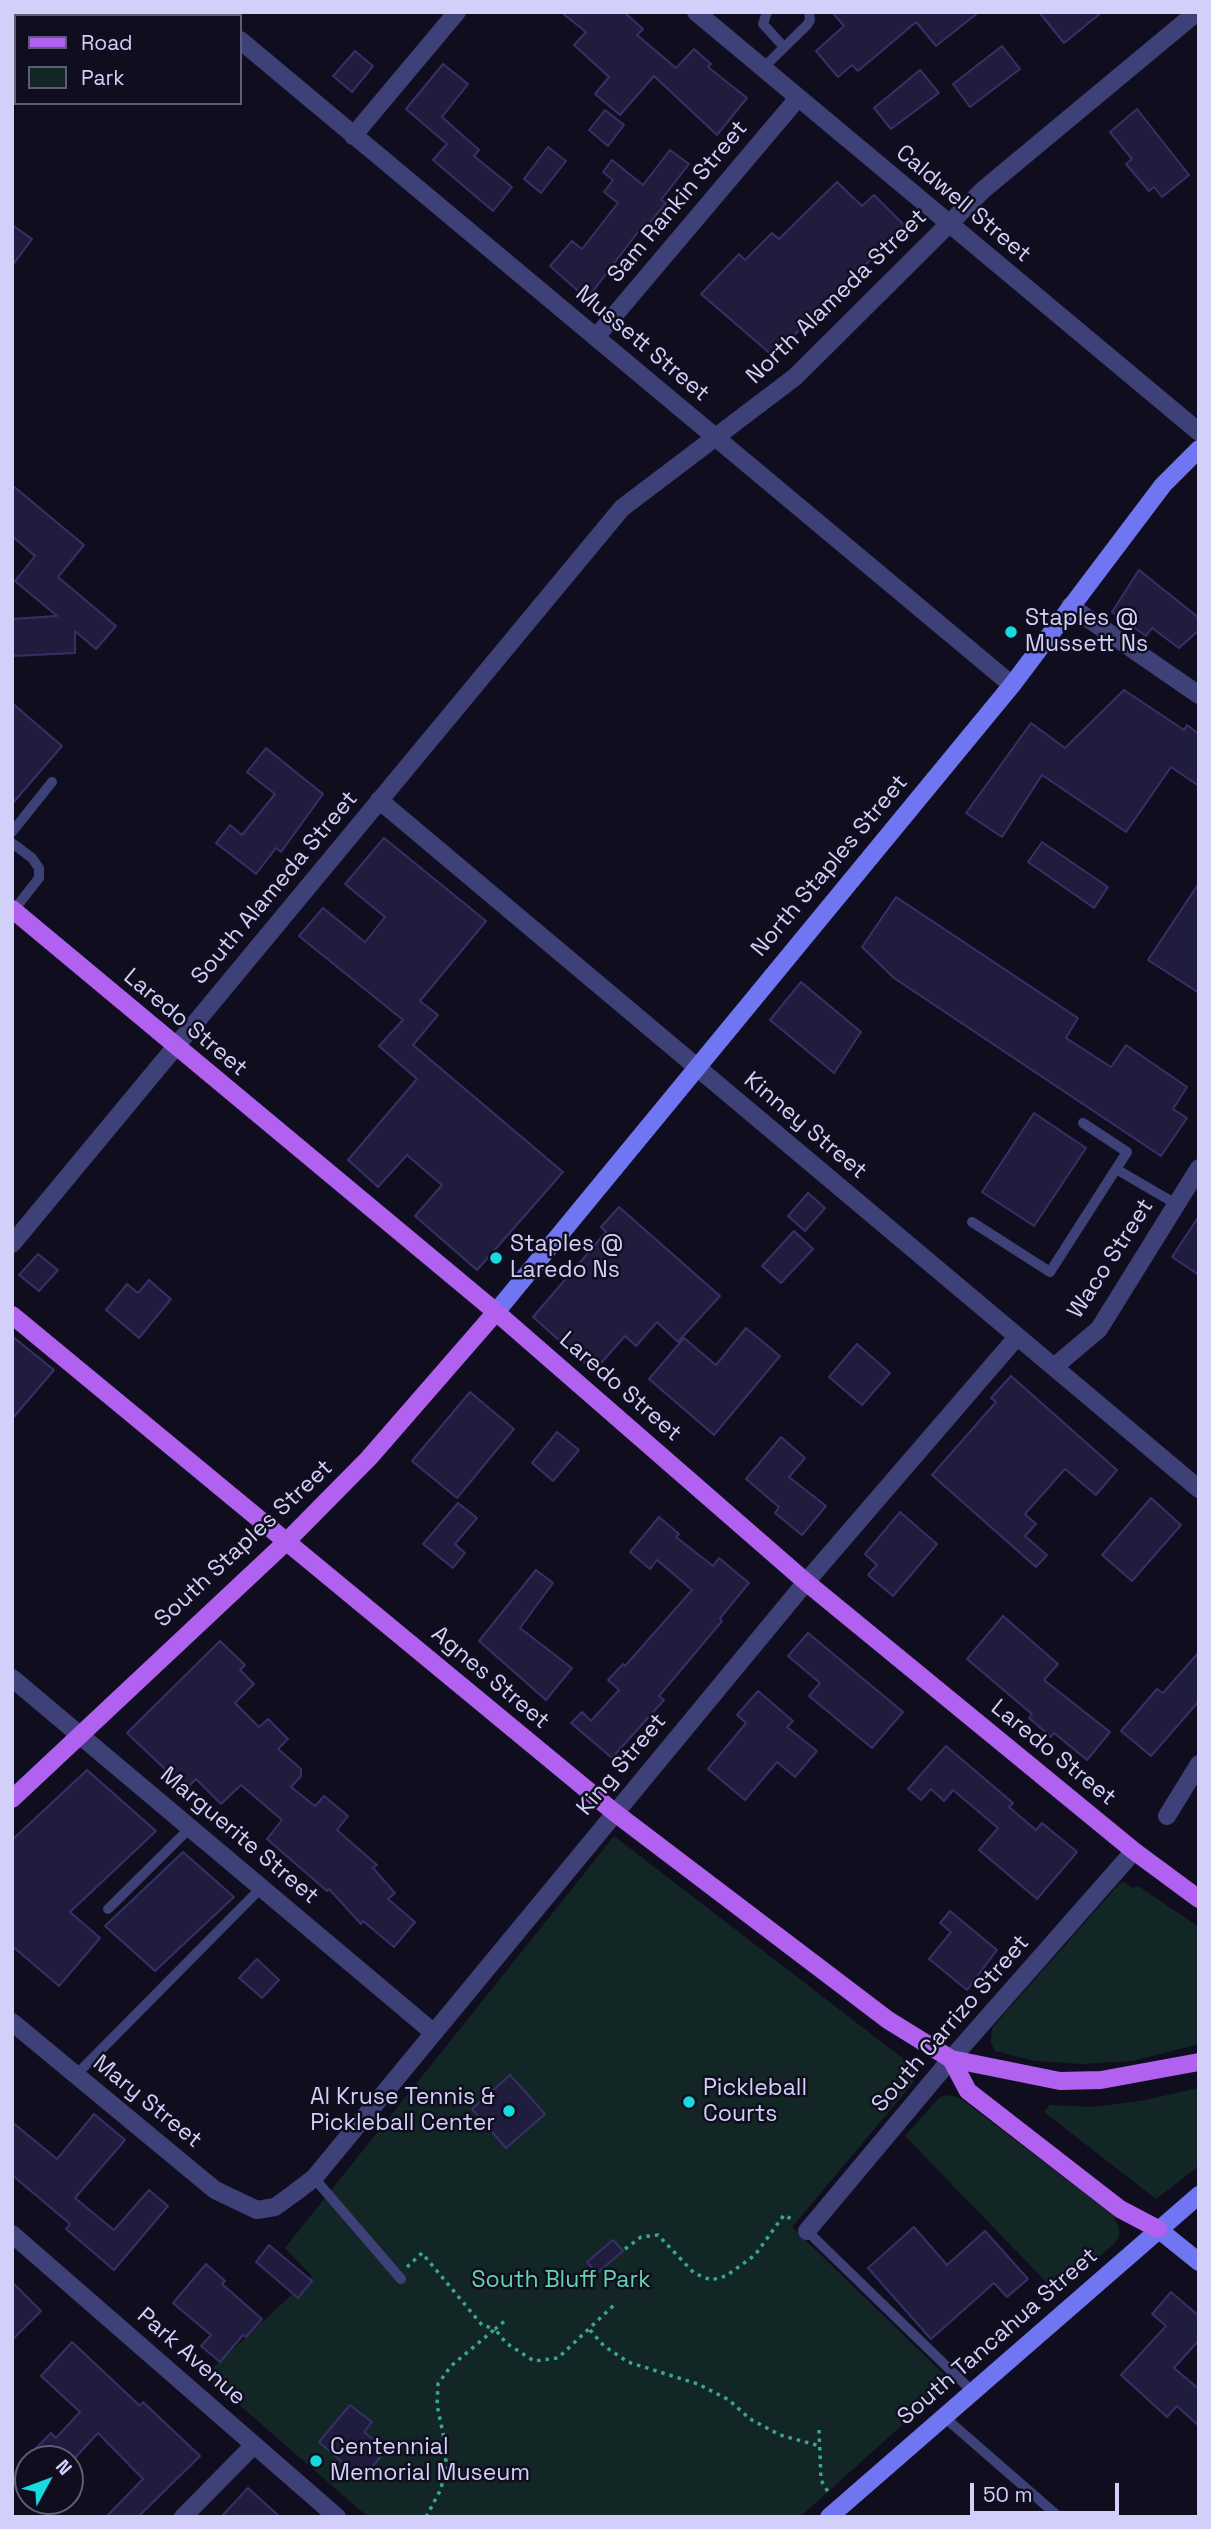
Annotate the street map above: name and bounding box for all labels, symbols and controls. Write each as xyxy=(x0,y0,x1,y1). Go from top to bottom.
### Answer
legend xyxy=(14,14,242,105)
text: Road xyxy=(81,29,133,56)
text: Park xyxy=(81,64,125,91)
street label: Sam Rankin Street xyxy=(602,115,754,289)
street label: Caldwell Street xyxy=(890,140,1036,268)
street label: North Alameda Street xyxy=(741,204,933,390)
street label: Mussett Street xyxy=(570,280,714,408)
place label: Staples @ Mussett Ns xyxy=(1025,605,1148,659)
marker: Staples @ Mussett Ns xyxy=(1003,624,1019,640)
street label: North Staples Street xyxy=(746,769,914,963)
street label: South Alameda Street xyxy=(186,786,364,990)
street label: Laredo Street xyxy=(118,963,252,1083)
street label: Kinney Street xyxy=(738,1067,872,1185)
street label: Waco Street xyxy=(1062,1194,1160,1324)
place label: Staples @ Laredo Ns xyxy=(510,1231,624,1285)
marker: Staples @ Laredo Ns xyxy=(488,1250,504,1266)
street label: Laredo Street xyxy=(553,1326,687,1448)
street label: South Staples Street xyxy=(149,1454,339,1634)
street label: Agnes Street xyxy=(425,1621,555,1735)
street label: Laredo Street xyxy=(985,1694,1121,1812)
street label: King Street xyxy=(571,1708,673,1822)
street label: Marguerite Street xyxy=(154,1762,324,1910)
street label: South Carrizo Street xyxy=(866,1930,1036,2118)
street label: Mary Street xyxy=(87,2050,207,2154)
place label: Pickleball Courts xyxy=(703,2075,807,2129)
place label: Al Kruse Tennis & Pickleball Center xyxy=(310,2084,495,2138)
marker: Pickleball Courts xyxy=(681,2094,697,2110)
marker: Al Kruse Tennis & Pickleball Center xyxy=(501,2103,517,2119)
street label: South Tancahua Street xyxy=(892,2243,1104,2431)
park label: South Bluff Park xyxy=(471,2267,651,2295)
street label: Park Avenue xyxy=(131,2302,251,2412)
place label: Centennial Memorial Museum xyxy=(330,2434,530,2488)
north arrow xyxy=(14,2445,84,2515)
marker: Centennial Memorial Museum xyxy=(308,2453,324,2469)
text: N xyxy=(50,2454,77,2480)
scale bar xyxy=(973,2470,1122,2514)
text: 50 m xyxy=(983,2481,1033,2508)

